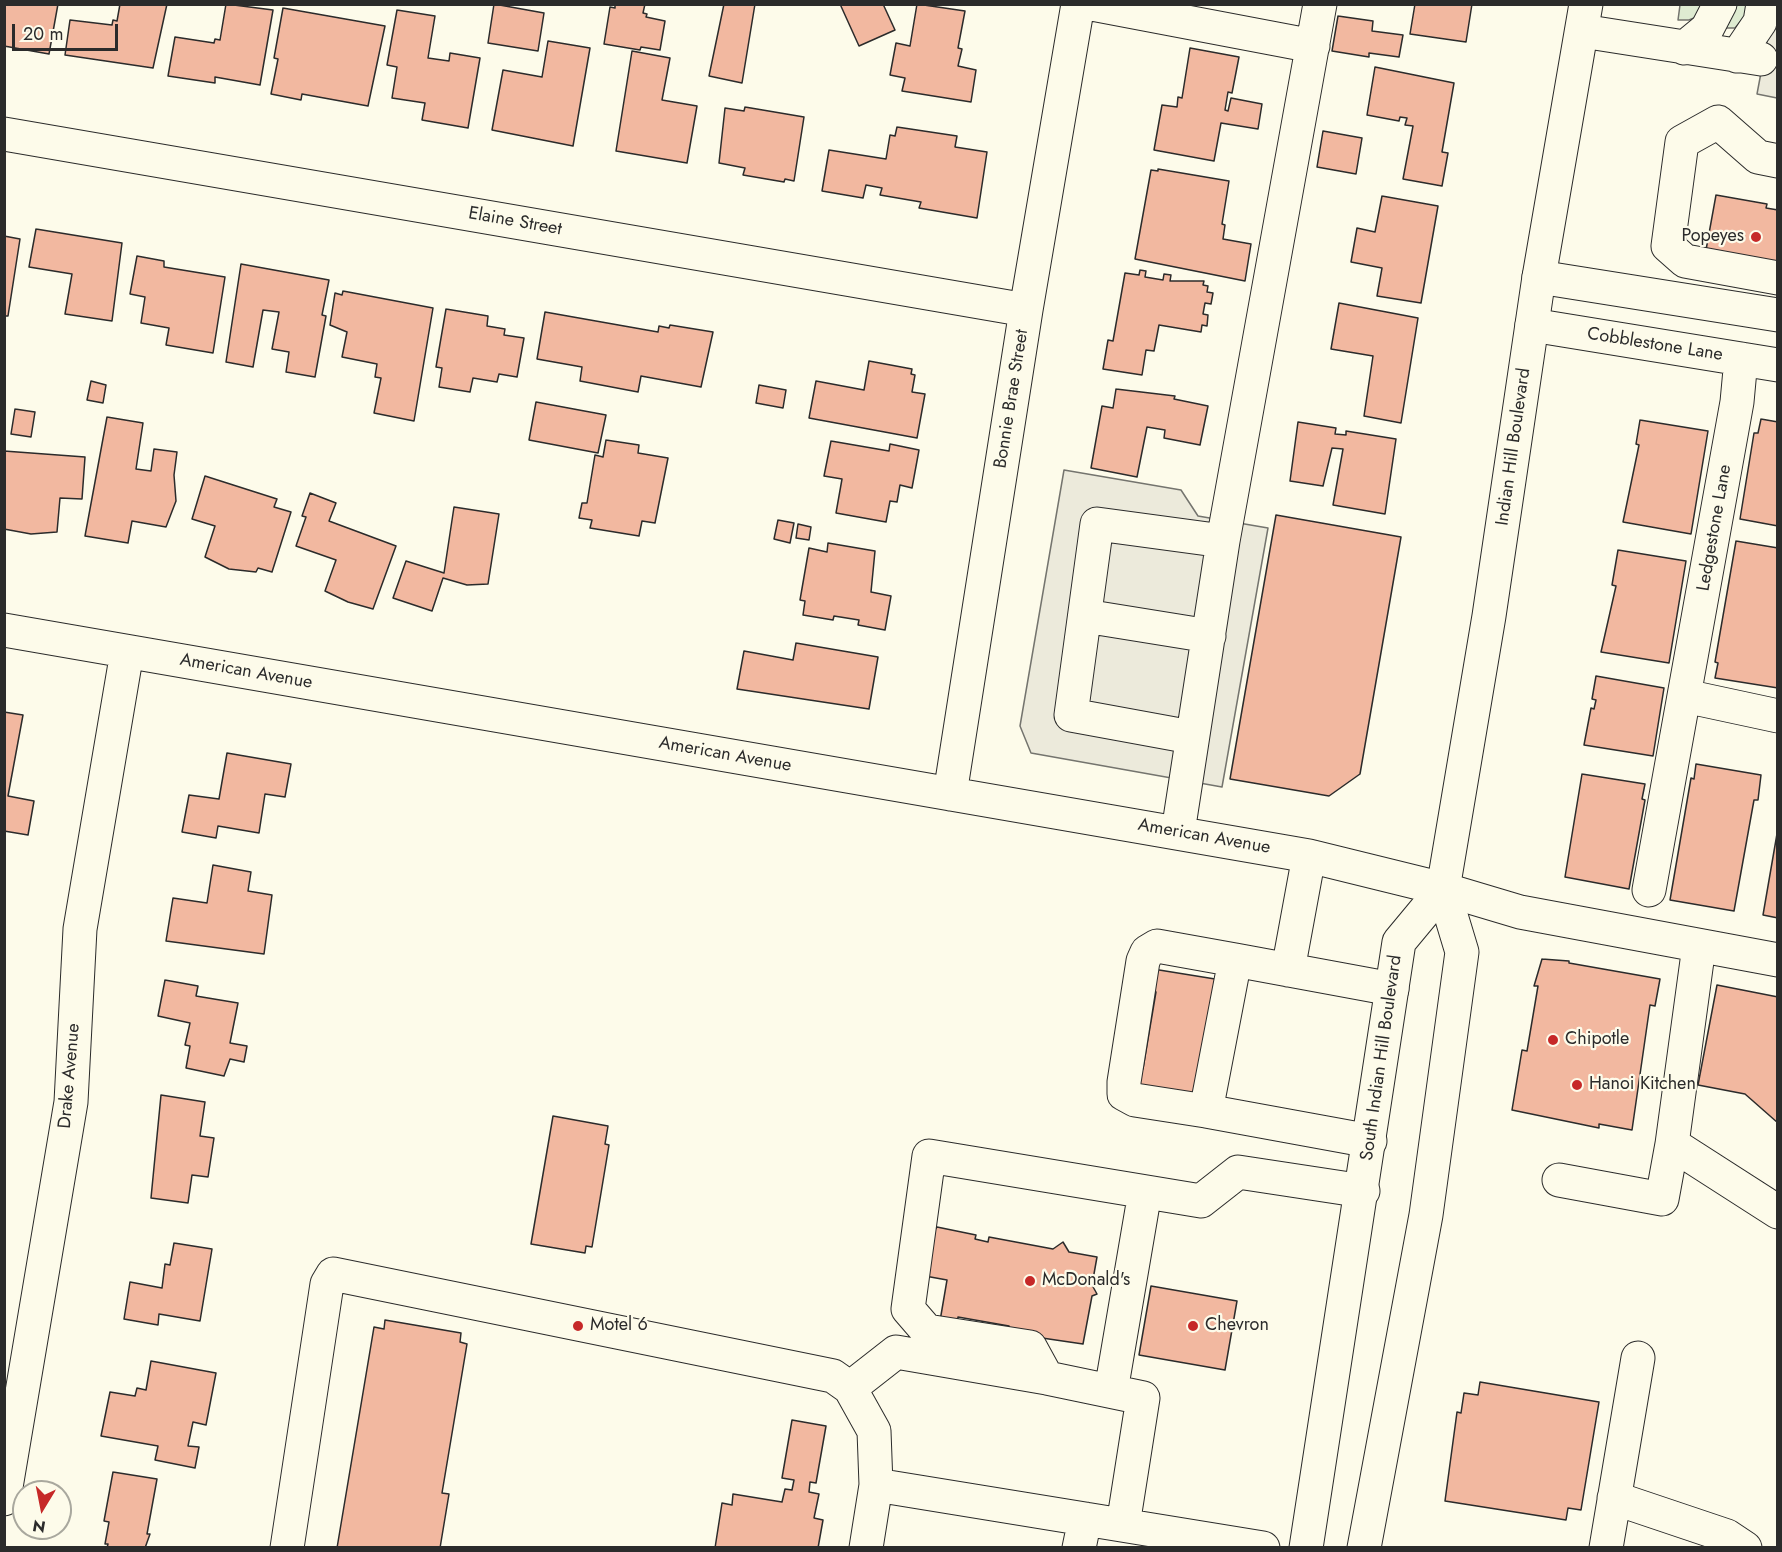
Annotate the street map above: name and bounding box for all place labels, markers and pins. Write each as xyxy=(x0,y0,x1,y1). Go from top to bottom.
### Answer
place label: Popeyes xyxy=(1681,226,1744,248)
marker: Popeyes xyxy=(1749,230,1763,244)
place label: Chipotle xyxy=(1565,1029,1629,1051)
marker: Chipotle xyxy=(1546,1033,1560,1047)
place label: Hanoi Kitchen xyxy=(1589,1074,1696,1096)
marker: Hanoi Kitchen xyxy=(1570,1078,1584,1092)
place label: McDonald's xyxy=(1042,1270,1130,1292)
marker: McDonald's xyxy=(1023,1274,1037,1288)
place label: Motel 6 xyxy=(590,1315,648,1337)
place label: Chevron xyxy=(1205,1315,1269,1337)
marker: Motel 6 xyxy=(571,1319,585,1333)
marker: Chevron xyxy=(1186,1319,1200,1333)

